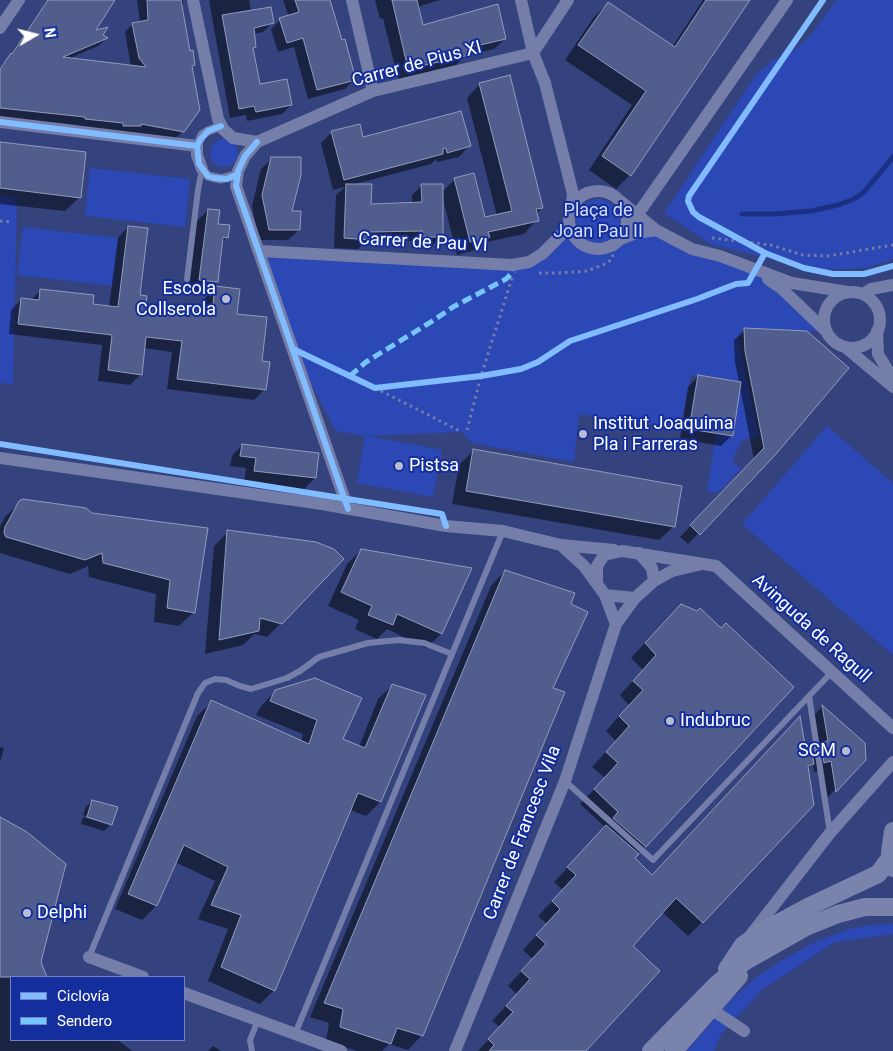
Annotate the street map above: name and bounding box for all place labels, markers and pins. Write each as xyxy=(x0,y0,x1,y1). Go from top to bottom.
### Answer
place label: Escola Collserola xyxy=(136,278,216,320)
marker: Escola Collserola xyxy=(220,293,232,305)
place label: Institut Joaquima Pla i Farreras xyxy=(593,413,734,456)
marker: Institut Joaquima Pla i Farreras xyxy=(577,428,589,440)
place label: Pistsa xyxy=(409,455,459,477)
marker: Pistsa xyxy=(393,460,405,472)
place label: Indubruc xyxy=(680,710,750,732)
marker: Indubruc xyxy=(664,715,676,727)
place label: SCM xyxy=(798,740,836,762)
marker: SCM xyxy=(840,745,852,757)
place label: Delphi xyxy=(37,902,87,924)
marker: Delphi xyxy=(21,907,33,919)

